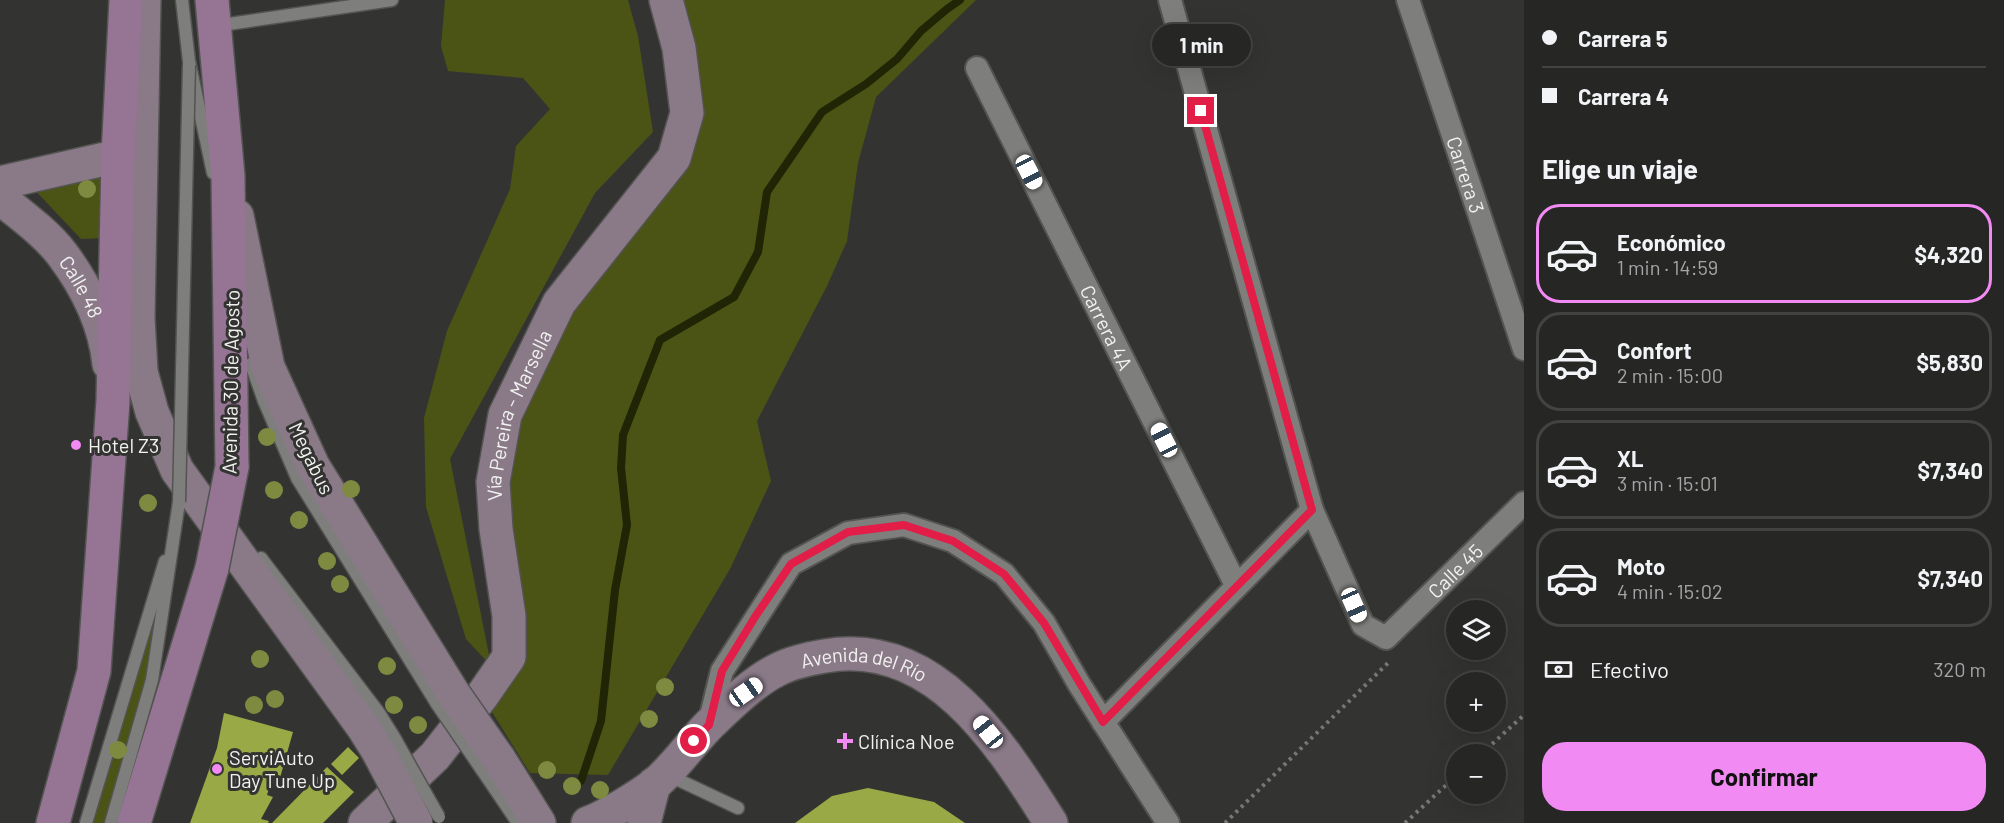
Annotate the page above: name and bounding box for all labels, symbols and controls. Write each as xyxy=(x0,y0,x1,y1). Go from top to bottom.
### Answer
callout: 1 min xyxy=(1152,24,1250,66)
text: Carrera 5 xyxy=(1578,25,1668,51)
text: 1 min xyxy=(1180,33,1223,57)
text: Carrera 4 xyxy=(1578,83,1669,109)
route end xyxy=(1187,97,1214,124)
street label: Carrera 3 xyxy=(1442,133,1490,216)
car xyxy=(1013,152,1045,192)
text: Elige un viaje xyxy=(1542,152,1698,184)
icon: car xyxy=(1545,227,1599,281)
text: Económico xyxy=(1617,229,1726,255)
text: $4,320 xyxy=(1915,241,1983,267)
street label: Calle 48 xyxy=(55,251,108,321)
text: 1 min · 14:59 xyxy=(1617,255,1718,279)
street label: Carrera 4A xyxy=(1076,281,1138,374)
street label: Avenida 30 de Agosto xyxy=(216,290,244,474)
street label: Vía Pereira - Marsella xyxy=(481,326,556,501)
icon: car xyxy=(1545,335,1599,389)
text: Confort xyxy=(1617,337,1692,363)
text: $5,830 xyxy=(1916,349,1983,375)
text: 2 min · 15:00 xyxy=(1617,363,1723,387)
street label: Megabus xyxy=(284,418,340,498)
car xyxy=(1148,420,1180,460)
place label: Hotel Z3 xyxy=(88,433,159,457)
marker: Hotel Z3 xyxy=(69,438,83,452)
icon: car xyxy=(1545,443,1599,497)
text: XL xyxy=(1617,445,1643,471)
text: $7,340 xyxy=(1917,457,1983,483)
text: 3 min · 15:01 xyxy=(1617,471,1718,495)
street label: Calle 45 xyxy=(1422,538,1487,603)
icon: car xyxy=(1545,551,1599,605)
text: Moto xyxy=(1617,553,1665,579)
text: $7,340 xyxy=(1917,565,1983,591)
text: 4 min · 15:02 xyxy=(1617,579,1723,603)
car xyxy=(1338,585,1370,625)
map controls xyxy=(1446,600,1506,804)
button: layers xyxy=(1446,600,1506,660)
street label: Avenida del Río xyxy=(798,642,932,686)
icon: cash xyxy=(1542,653,1575,686)
text: Efectivo xyxy=(1590,656,1669,682)
text: 320 m xyxy=(1933,657,1986,681)
button: + xyxy=(1446,672,1506,732)
car xyxy=(726,674,766,710)
car xyxy=(970,712,1006,752)
route start xyxy=(680,727,707,754)
place label: Clínica Noe xyxy=(858,729,955,753)
marker: Clínica Noe xyxy=(836,732,854,750)
button: Confirmar xyxy=(1542,742,1986,811)
button: − xyxy=(1446,744,1506,804)
place label: ServiAuto Day Tune Up xyxy=(229,745,335,792)
marker: ServiAuto Day Tune Up xyxy=(210,762,224,776)

